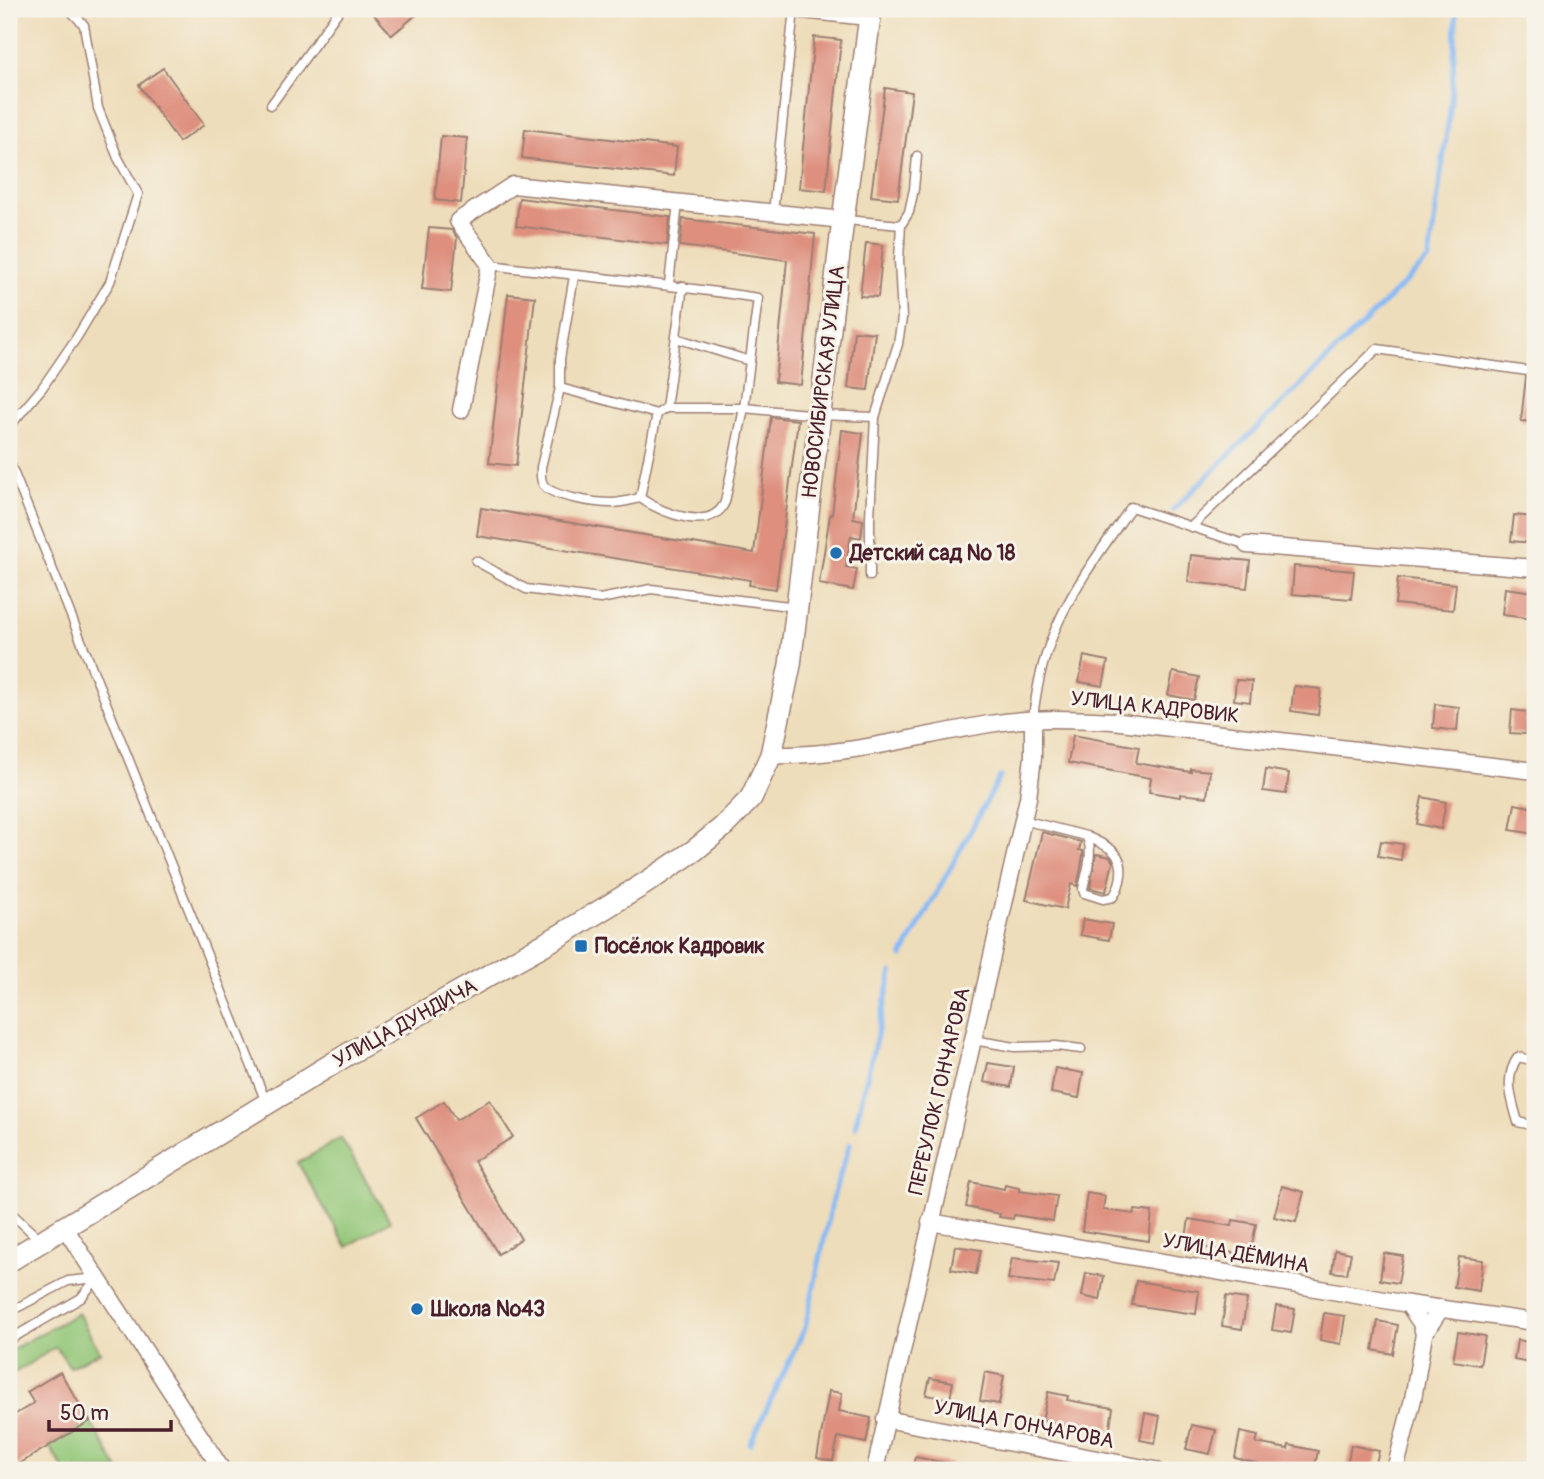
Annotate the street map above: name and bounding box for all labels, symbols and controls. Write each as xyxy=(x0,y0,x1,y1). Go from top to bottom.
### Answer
street label: НОВОСИБИРСКАЯ УЛИЦА xyxy=(796,264,851,500)
place label: Детский сад № 18 xyxy=(848,540,1016,567)
marker: Детский сад № 18 xyxy=(828,545,844,561)
street label: УЛИЦА КАДРОВИК xyxy=(1069,685,1241,730)
place label: Посёлок Кадровик xyxy=(595,933,765,960)
marker: Посёлок Кадровик xyxy=(573,938,589,954)
street label: УЛИЦА ДУНДИЧА xyxy=(328,973,482,1074)
street label: ПЕРЕУЛОК ГОНЧАРОВА xyxy=(902,985,977,1198)
street label: УЛИЦА ДЁМИНА xyxy=(1160,1227,1312,1280)
place label: Школа №43 xyxy=(430,1296,545,1323)
marker: Школа №43 xyxy=(409,1301,425,1317)
scale bar xyxy=(49,1388,172,1432)
street label: УЛИЦА ГОНЧАРОВА xyxy=(931,1394,1116,1455)
text: 50 m xyxy=(60,1400,109,1427)

